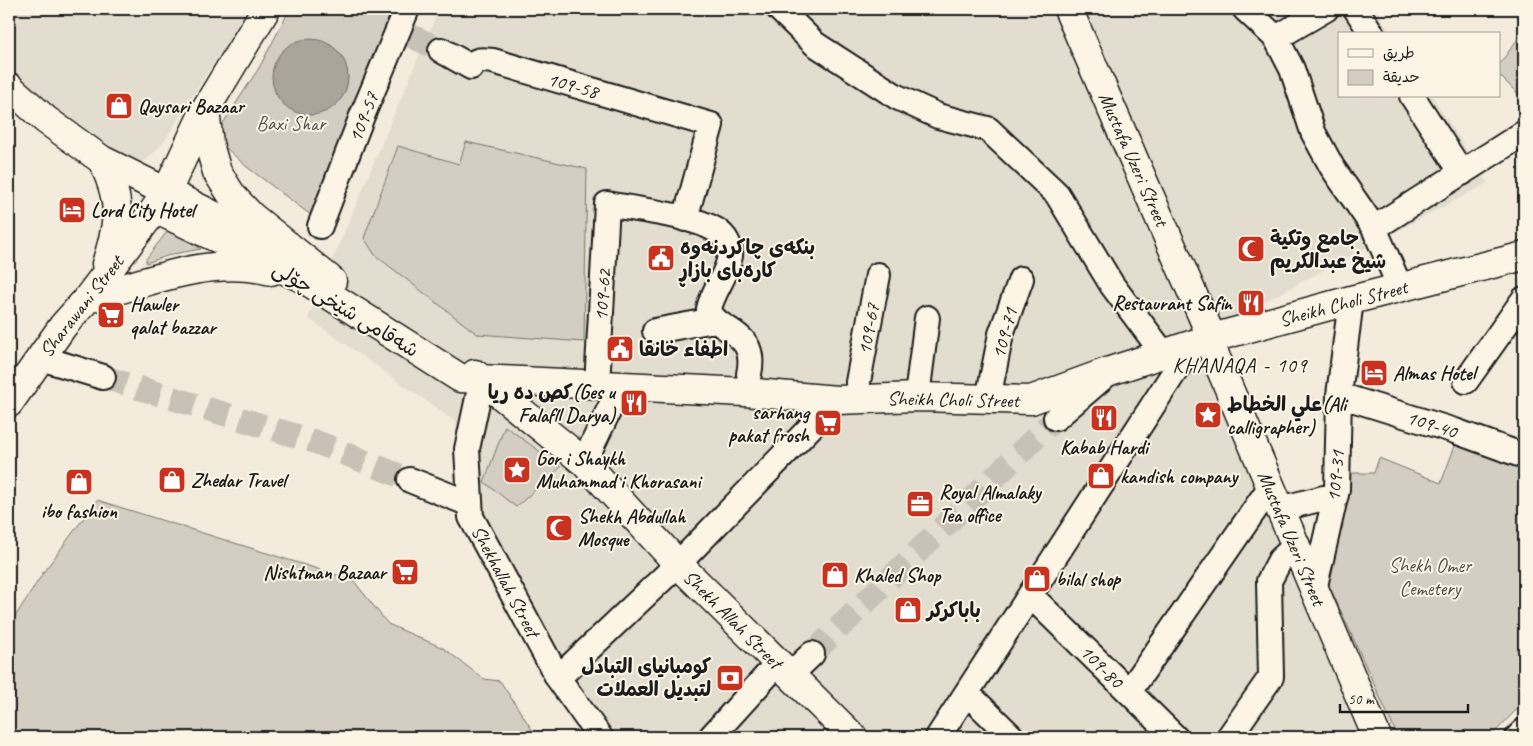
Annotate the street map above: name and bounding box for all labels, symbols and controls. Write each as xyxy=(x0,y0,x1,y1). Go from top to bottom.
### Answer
legend xyxy=(1338,32,1500,98)
text: طريق xyxy=(1383,44,1415,63)
street label: 109-58 xyxy=(545,66,603,105)
text: حديقة xyxy=(1383,68,1420,87)
street label: 109-57 xyxy=(343,88,385,146)
street label: Mustafa Uzeri Street xyxy=(1093,88,1175,232)
shop icon: Qaysari Bazaar xyxy=(104,91,134,121)
place label: Qaysari Bazaar xyxy=(138,94,247,119)
park label: Baxi Shar xyxy=(257,111,327,136)
hotel icon: Lord City Hotel xyxy=(57,195,87,225)
place label: Lord City Hotel xyxy=(91,198,198,223)
place label: جامع وتكية شيخ عبدالكريم xyxy=(1270,226,1386,276)
mosque icon: جامع وتكية شيخ عبدالكريم xyxy=(1236,234,1266,264)
place label: بنکەی چاکردنەوە کارەبای بازاڕ xyxy=(678,235,815,287)
public building icon: بنکەی چاکردنەوە کارەبای بازاڕ xyxy=(646,243,676,273)
street label: Sharawani Street xyxy=(34,248,130,362)
street label: شەقامی شێخی چۆلی xyxy=(268,256,423,363)
street label: 109-62 xyxy=(588,266,617,322)
street label: Sheikh Choli Street xyxy=(1276,274,1412,333)
restaurant icon: Restaurant Safin xyxy=(1236,288,1266,318)
place label: Restaurant Safin xyxy=(1112,291,1234,316)
place label: Hawler qalat bazzar xyxy=(130,292,218,340)
supermarket icon: Hawler qalat bazzar xyxy=(96,300,126,330)
street label: 109-67 xyxy=(852,301,885,357)
street label: 109-71 xyxy=(986,304,1023,361)
public building icon: اطفاء خانقا xyxy=(605,334,635,364)
place label: اطفاء خانقا xyxy=(639,337,728,362)
district label: KHANAQA - 109 xyxy=(1173,352,1308,378)
hotel icon: Almas Hotel xyxy=(1359,358,1389,388)
place label: Almas Hotel xyxy=(1393,361,1479,386)
place label: کص ده ریا(Ges u Falafll Darya) xyxy=(488,380,617,428)
street label: Sheikh Choli Street xyxy=(887,386,1021,413)
restaurant icon: کص ده ریا(Ges u Falafll Darya) xyxy=(619,388,649,418)
place label: علي الخطاط(Ali calligrapher) xyxy=(1227,392,1349,440)
place label: sarhang pakat frosh xyxy=(728,400,811,448)
place icon: علي الخطاط(Ali calligrapher) xyxy=(1193,400,1223,430)
restaurant icon: Kabab Hardi xyxy=(1089,403,1119,433)
street label: 109-40 xyxy=(1403,405,1462,445)
supermarket icon: sarhang pakat frosh xyxy=(813,408,843,438)
place label: Kabab Hardi xyxy=(1060,435,1151,460)
place label: Gor i Shaykh Muhammad i Khorasani xyxy=(536,446,703,494)
street label: 109-31 xyxy=(1321,448,1350,503)
place icon: Gor i Shaykh Muhammad i Khorasani xyxy=(502,455,532,485)
shop icon: kandish company xyxy=(1086,461,1116,491)
place label: kandish company xyxy=(1120,464,1240,489)
shop icon: Zhedar Travel xyxy=(157,465,187,495)
shop icon: ibo fashion xyxy=(64,467,94,497)
street label: Mustafa Uzeri Street xyxy=(1252,467,1332,611)
place label: Zhedar Travel xyxy=(191,468,289,493)
place label: Royal Almalaky Tea office xyxy=(939,480,1043,528)
office icon: Royal Almalaky Tea office xyxy=(905,489,935,519)
place label: ibo fashion xyxy=(41,499,118,524)
place label: Shekh Abdullah Mosque xyxy=(578,504,686,552)
mosque icon: Shekh Abdullah Mosque xyxy=(544,513,574,543)
street label: Shekhallah Street xyxy=(466,521,547,644)
park label: Shekh Omer Cemetery xyxy=(1389,553,1473,601)
supermarket icon: Nishtman Bazaar xyxy=(390,557,420,587)
place label: Nishtman Bazaar xyxy=(263,560,389,585)
shop icon: Khaled Shop xyxy=(820,560,850,590)
place label: Khaled Shop xyxy=(854,563,942,588)
shop icon: bilal shop xyxy=(1022,564,1052,594)
street label: Shekh Allah Street xyxy=(678,565,790,677)
place label: bilal shop xyxy=(1056,567,1121,592)
shop icon: باباكركر xyxy=(893,595,923,625)
place label: باباكركر xyxy=(925,598,981,623)
street label: 109-80 xyxy=(1075,639,1130,695)
place label: كومبانياى التبادل لتبديل العملات xyxy=(581,654,711,702)
bank icon: كومبانياى التبادل لتبديل العملات xyxy=(715,663,745,693)
scale bar xyxy=(1340,681,1468,713)
text: 50 m xyxy=(1348,690,1375,709)

